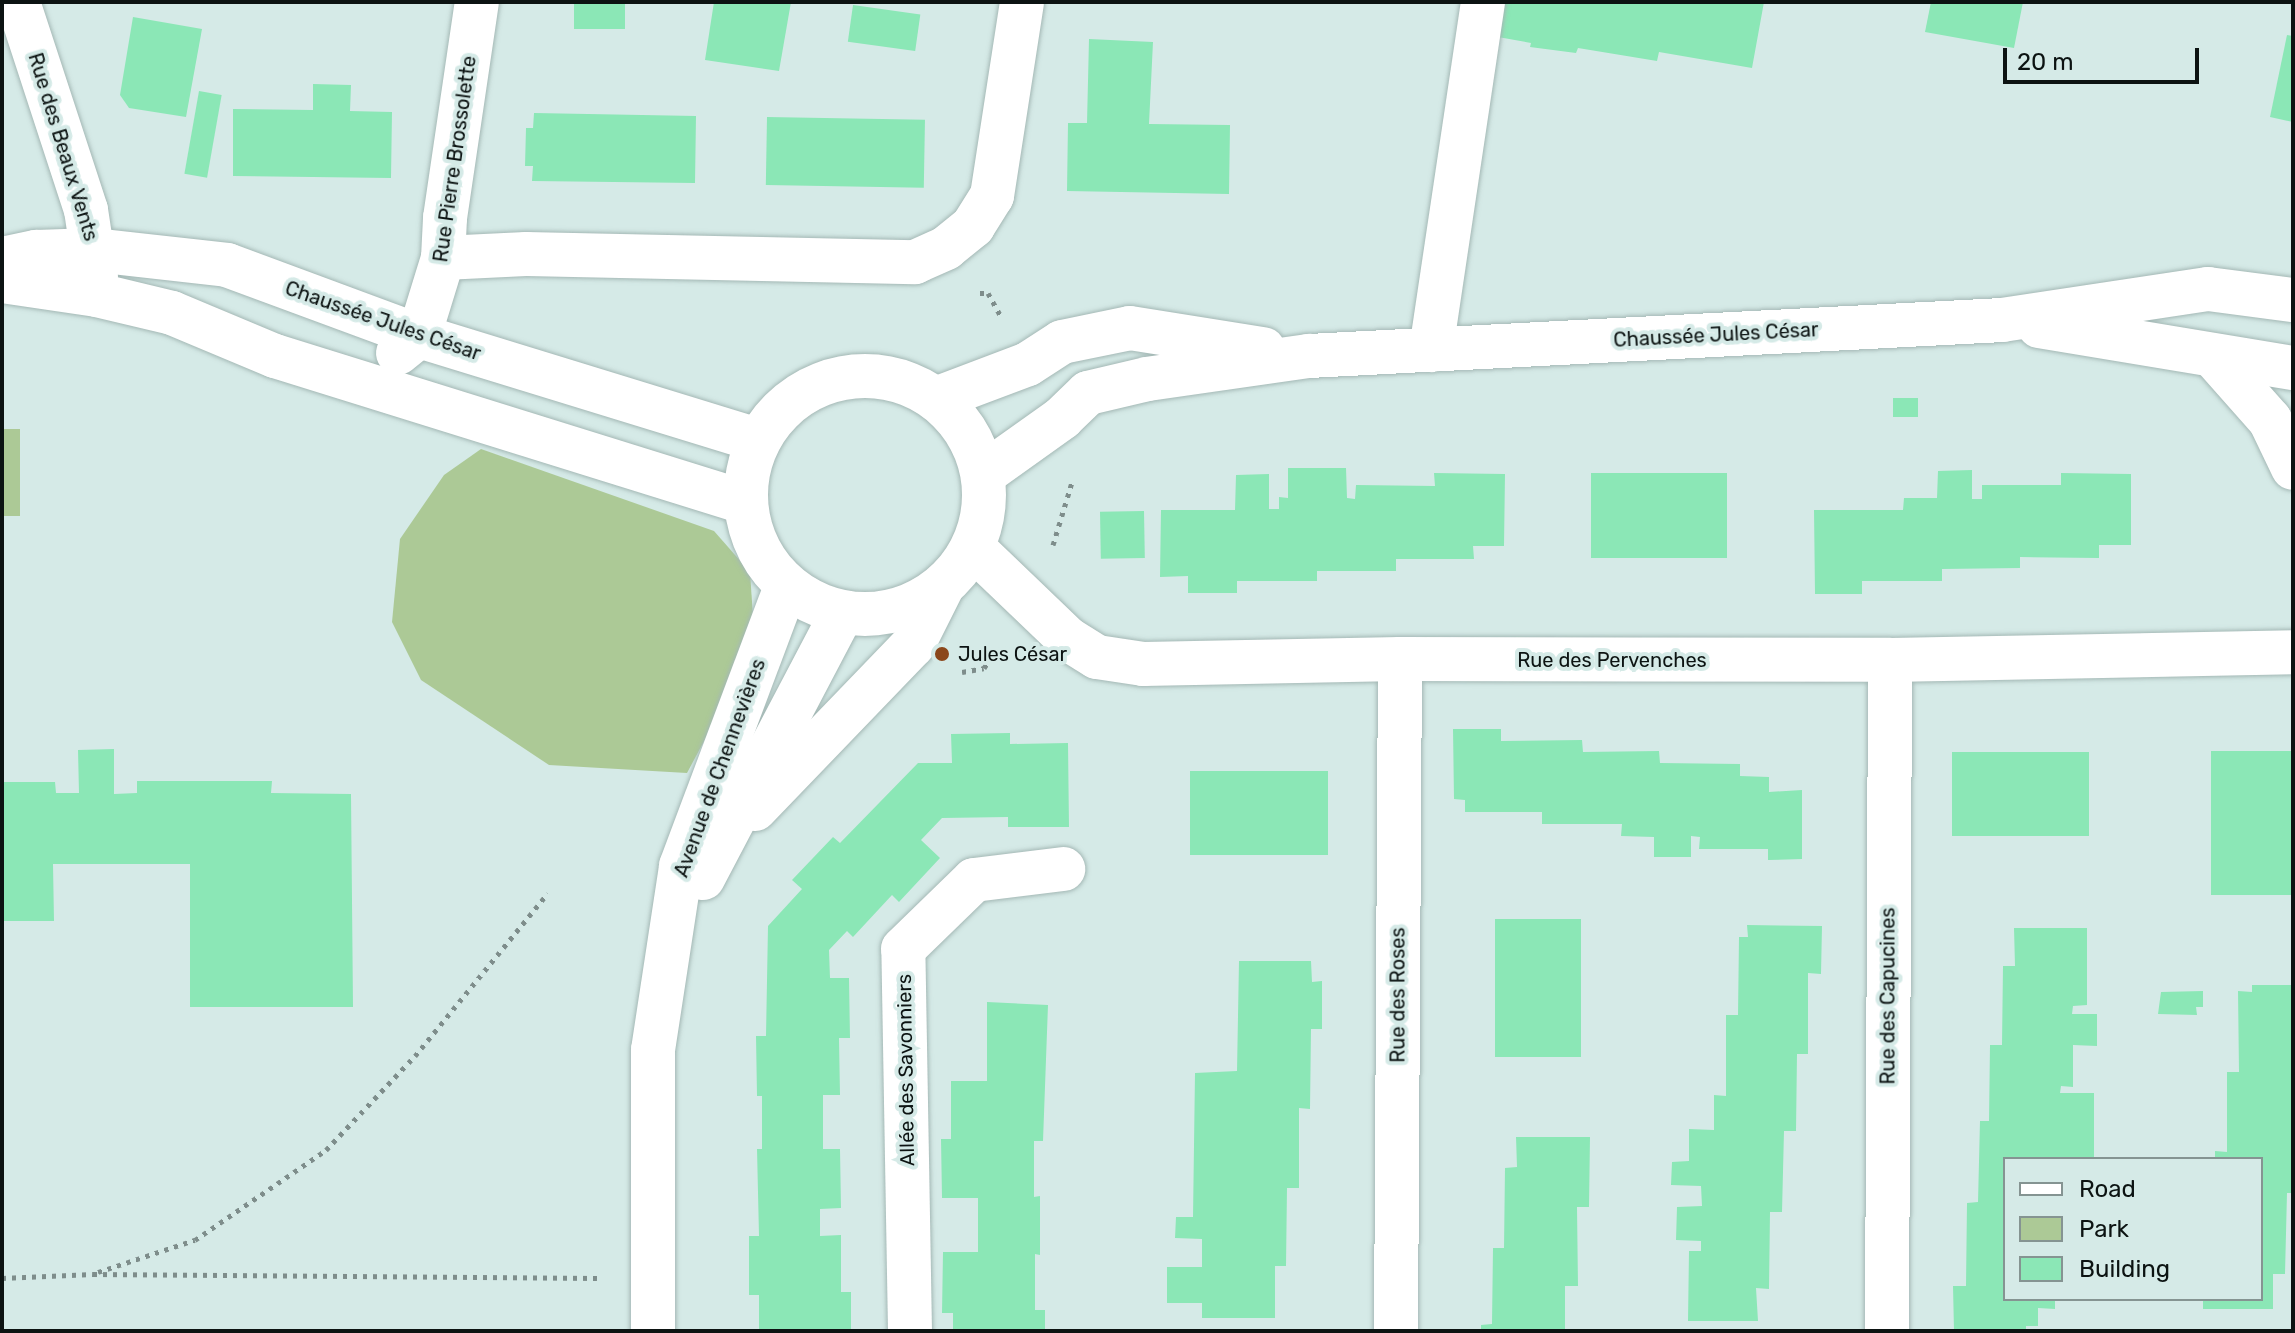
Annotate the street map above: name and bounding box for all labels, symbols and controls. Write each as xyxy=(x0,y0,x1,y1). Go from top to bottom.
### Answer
scale bar xyxy=(2007,32,2203,82)
text: 20 m xyxy=(2017,48,2074,76)
street label: Rue des Beaux Vents xyxy=(23,50,103,244)
street label: Rue Pierre Brossolette xyxy=(429,54,481,264)
street label: Chaussée Jules César xyxy=(282,276,484,366)
street label: Chaussée Jules César xyxy=(1613,318,1819,352)
place label: Jules César xyxy=(958,642,1067,666)
marker: Jules César xyxy=(933,645,951,663)
street label: Rue des Pervenches xyxy=(1517,648,1707,672)
street label: Avenue de Chennevières xyxy=(669,656,771,880)
street label: Rue des Capucines xyxy=(1876,907,1900,1085)
street label: Rue des Roses xyxy=(1386,927,1410,1063)
street label: Allée des Savonniers xyxy=(892,974,920,1166)
legend xyxy=(2003,1157,2263,1301)
text: Road xyxy=(2079,1175,2136,1203)
text: Park xyxy=(2079,1215,2129,1243)
text: Building xyxy=(2079,1255,2170,1283)

